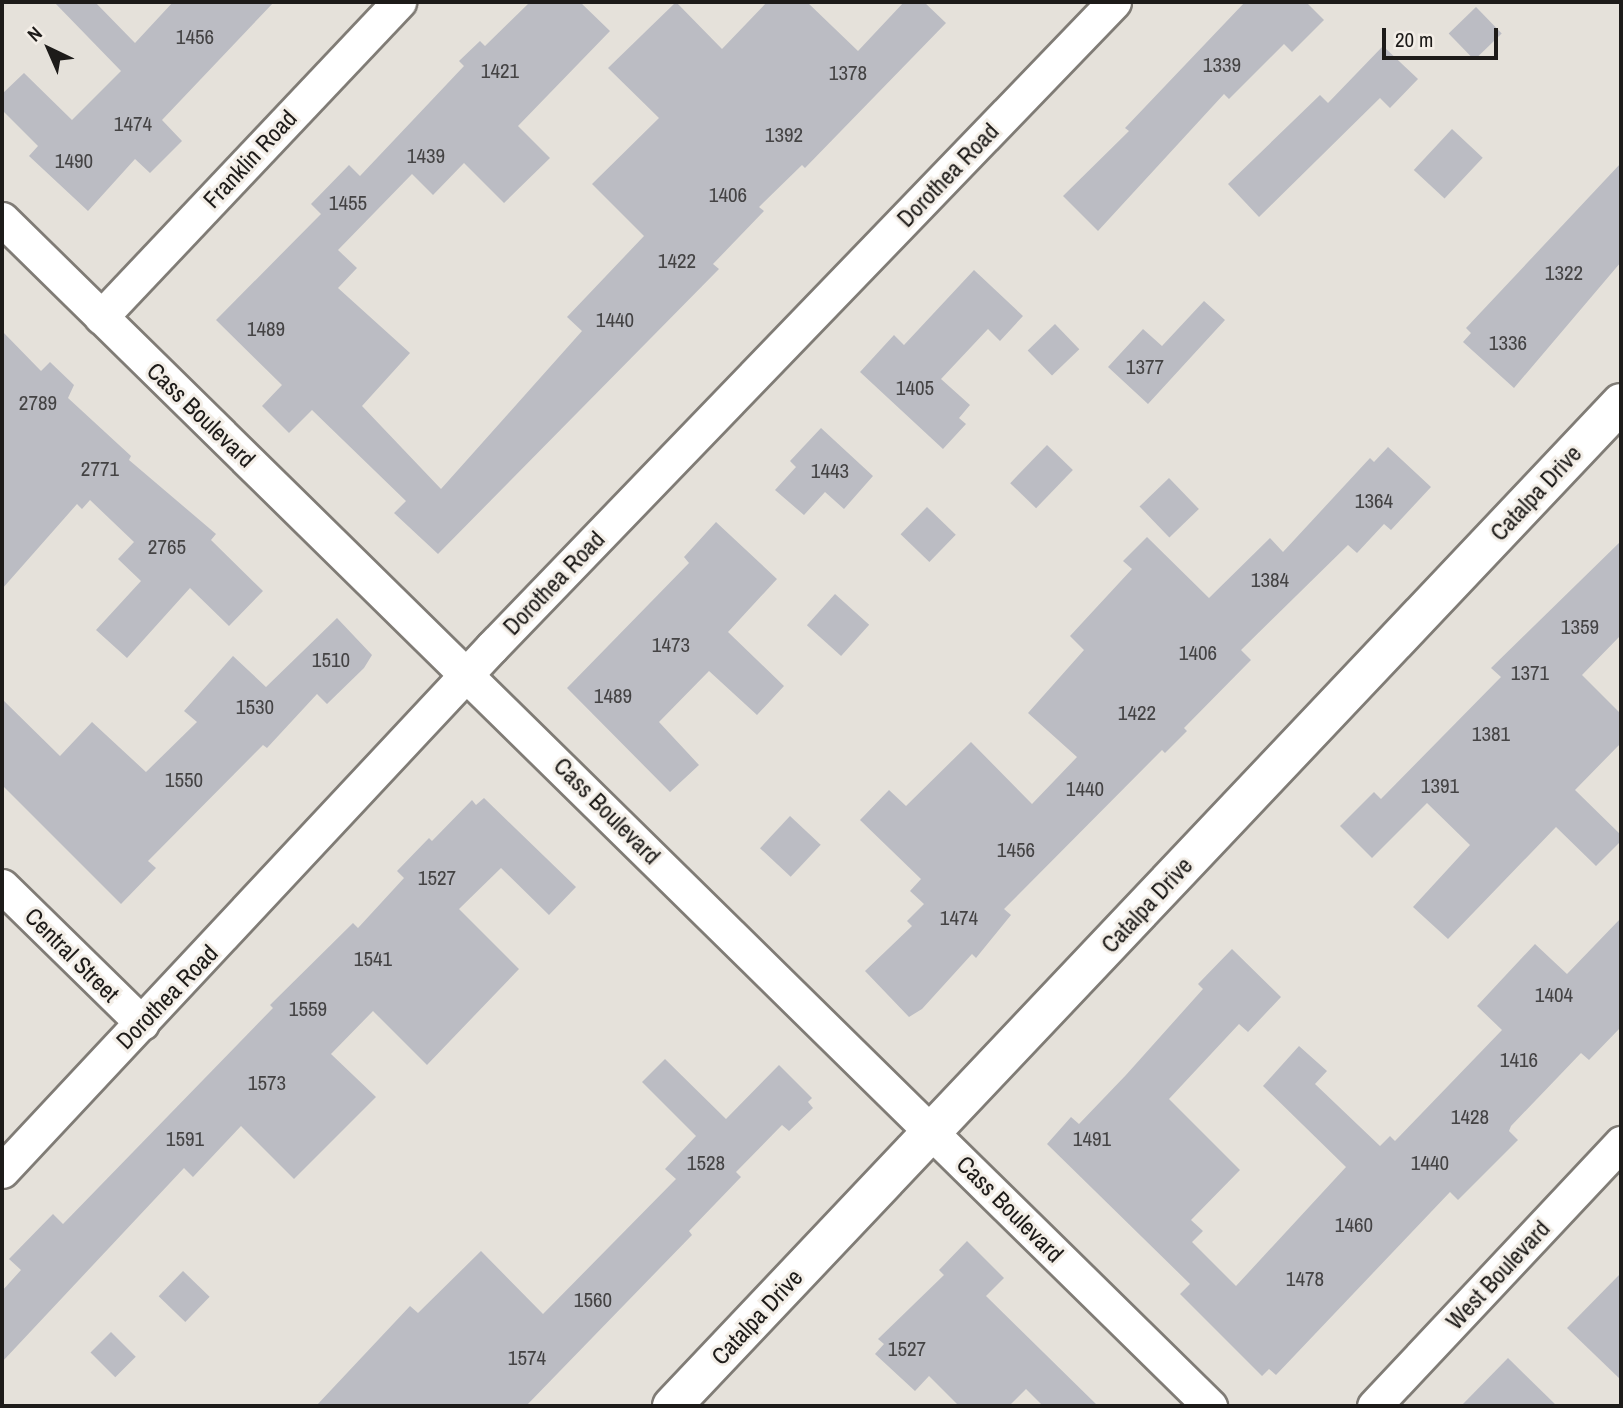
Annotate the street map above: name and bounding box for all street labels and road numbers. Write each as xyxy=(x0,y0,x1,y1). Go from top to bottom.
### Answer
street label: Franklin Road xyxy=(197,104,303,214)
street label: Dorothea Road xyxy=(891,117,1005,233)
street label: Cass Boulevard xyxy=(141,356,261,474)
street label: Catalpa Drive xyxy=(1484,439,1588,547)
street label: Dorothea Road xyxy=(497,525,611,641)
street label: Cass Boulevard xyxy=(548,752,666,870)
street label: Catalpa Drive xyxy=(1095,851,1199,959)
street label: Central Street xyxy=(19,902,125,1008)
street label: Dorothea Road xyxy=(110,939,224,1055)
street label: Cass Boulevard xyxy=(951,1150,1069,1268)
street label: West Boulevard xyxy=(1440,1215,1556,1335)
street label: Catalpa Drive xyxy=(705,1263,809,1371)

